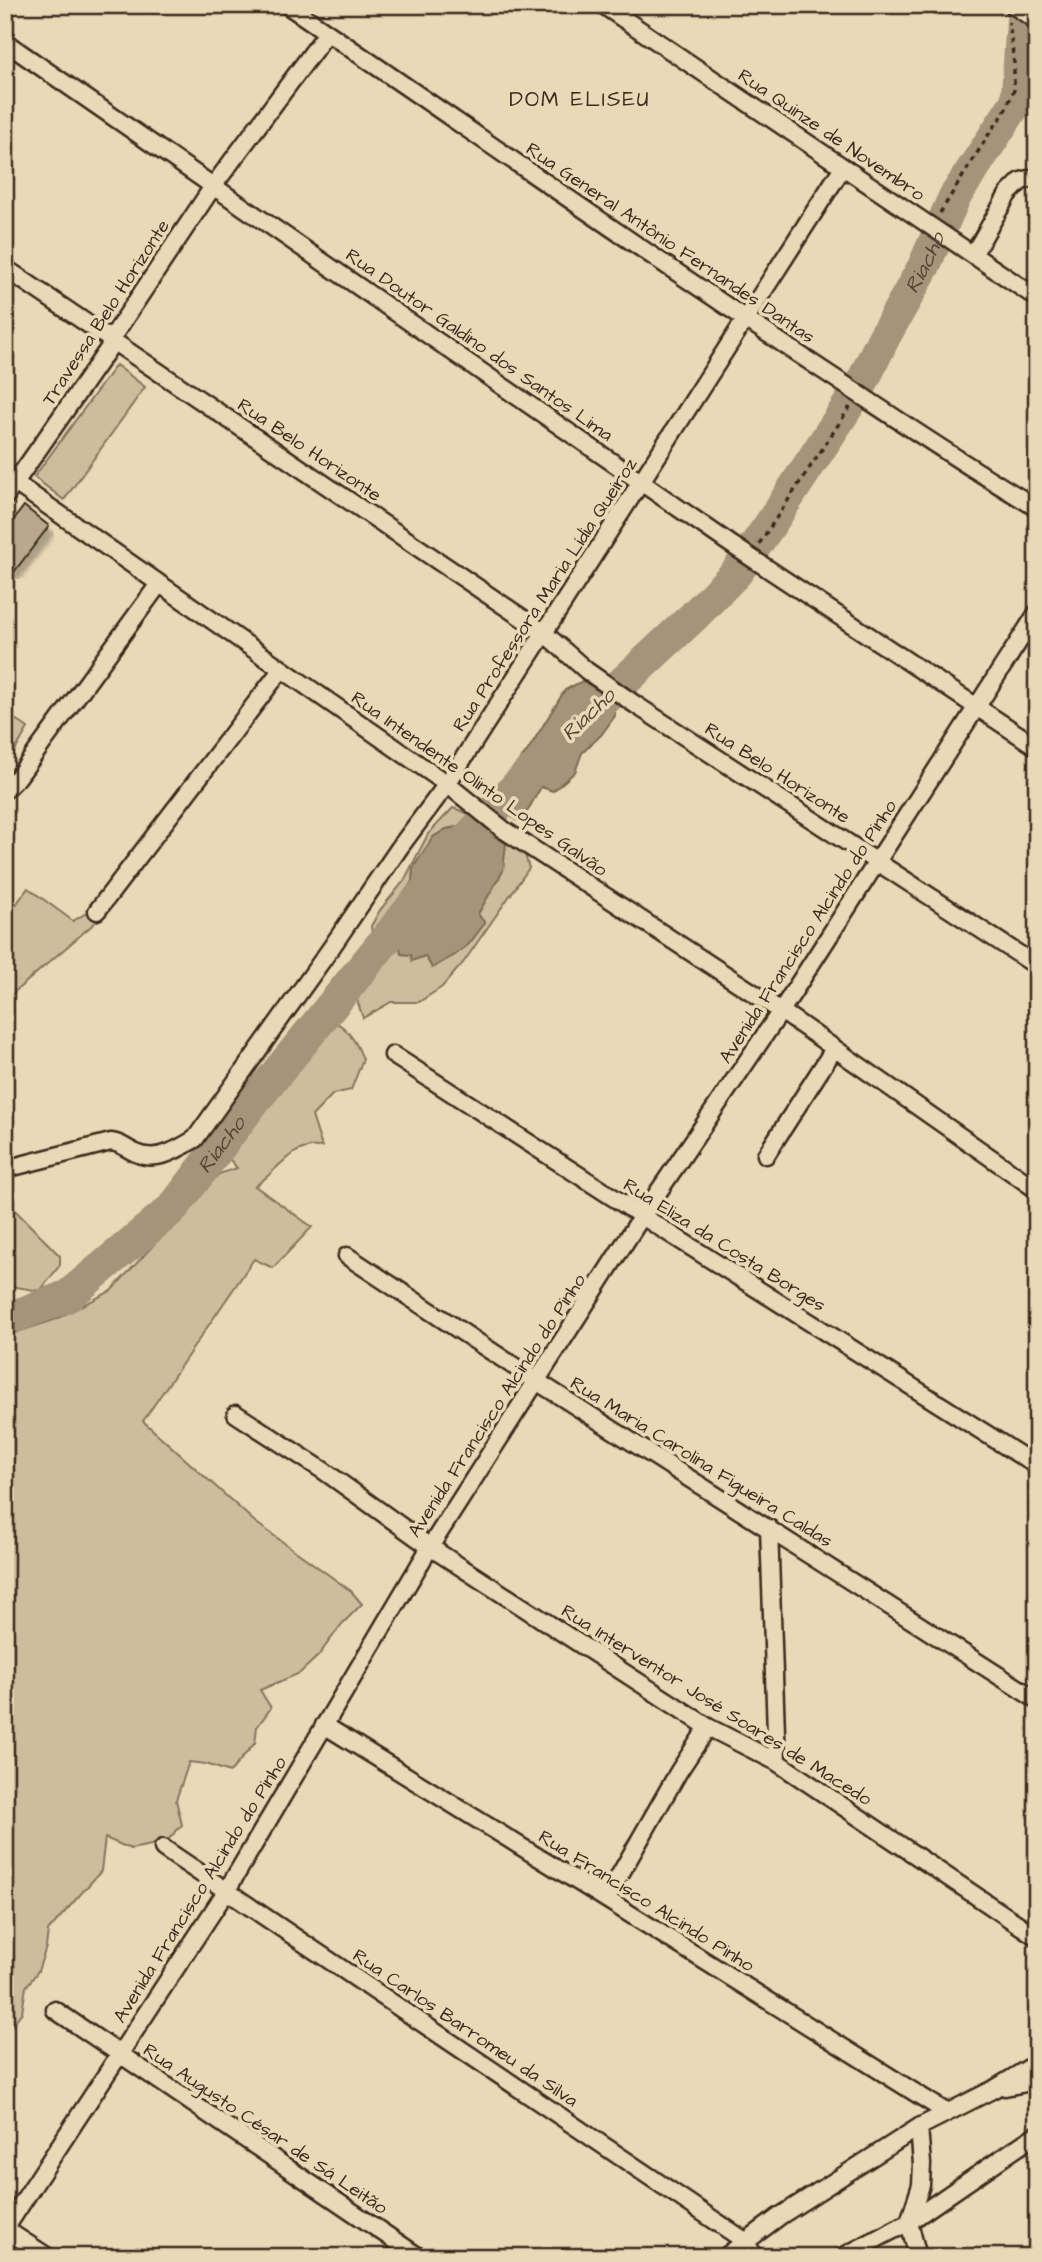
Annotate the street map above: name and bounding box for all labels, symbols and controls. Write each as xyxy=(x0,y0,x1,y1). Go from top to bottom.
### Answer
street label: Rua Quinze de Novembro xyxy=(732,62,930,208)
district label: DOM ELISEU xyxy=(509,85,651,114)
street label: Rua General Antônio Fernandes Dantas xyxy=(520,136,820,350)
street label: Travessa Belo Horizonte xyxy=(36,215,177,411)
water label: Riacho xyxy=(898,226,953,299)
street label: Rua Doutor Galdino dos Santos Lima xyxy=(340,242,619,448)
street label: Rua Belo Horizonte xyxy=(232,392,387,509)
street label: Rua Professora Maria Lídia Queiroz xyxy=(446,452,645,737)
water label: Riacho xyxy=(555,680,623,747)
street label: Rua Intendente Olinto Lopes Galvão xyxy=(346,685,613,884)
street label: Rua Belo Horizonte xyxy=(699,716,855,831)
street label: Avenida Francisco Alcindo do Pinho xyxy=(713,794,904,1069)
water label: Riacho xyxy=(190,1109,254,1179)
street label: Rua Eliza da Costa Borges xyxy=(617,1172,831,1320)
street label: Avenida Francisco Alcindo do Pinho xyxy=(402,1268,593,1543)
street label: Rua Maria Carolina Figueira Caldas xyxy=(564,1370,838,1555)
street label: Rua Interventor José Soares de Macedo xyxy=(556,1598,877,1813)
street label: Avenida Francisco Alcindo do Pinho xyxy=(107,1751,294,2028)
street label: Rua Francisco Alcindo Pinho xyxy=(533,1824,760,1979)
street label: Rua Carlos Barromeu da Silva xyxy=(347,1942,584,2114)
street label: Rua Augusto César de Sá Leitão xyxy=(137,2037,393,2222)

